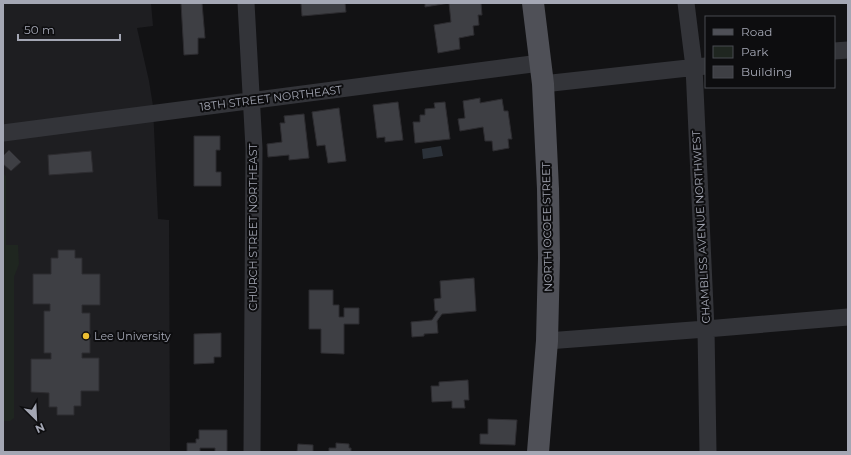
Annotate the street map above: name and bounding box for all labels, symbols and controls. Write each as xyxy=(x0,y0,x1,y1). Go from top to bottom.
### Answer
scale bar xyxy=(18,16,120,42)
legend xyxy=(705,16,835,88)
text: 50 m xyxy=(24,22,55,37)
text: Road xyxy=(741,24,772,39)
text: Park xyxy=(741,44,769,59)
text: Building xyxy=(741,64,792,79)
street label: 18TH STREET NORTHEAST xyxy=(199,82,344,114)
street label: CHAMBLISS AVENUE NORTHWEST xyxy=(689,129,713,324)
street label: CHURCH STREET NORTHEAST xyxy=(246,143,260,311)
street label: NORTH OCOEE STREET xyxy=(539,161,555,292)
place label: Lee University xyxy=(94,329,171,343)
marker: Lee University xyxy=(81,331,91,341)
north arrow xyxy=(16,399,56,439)
text: N xyxy=(33,420,47,436)

